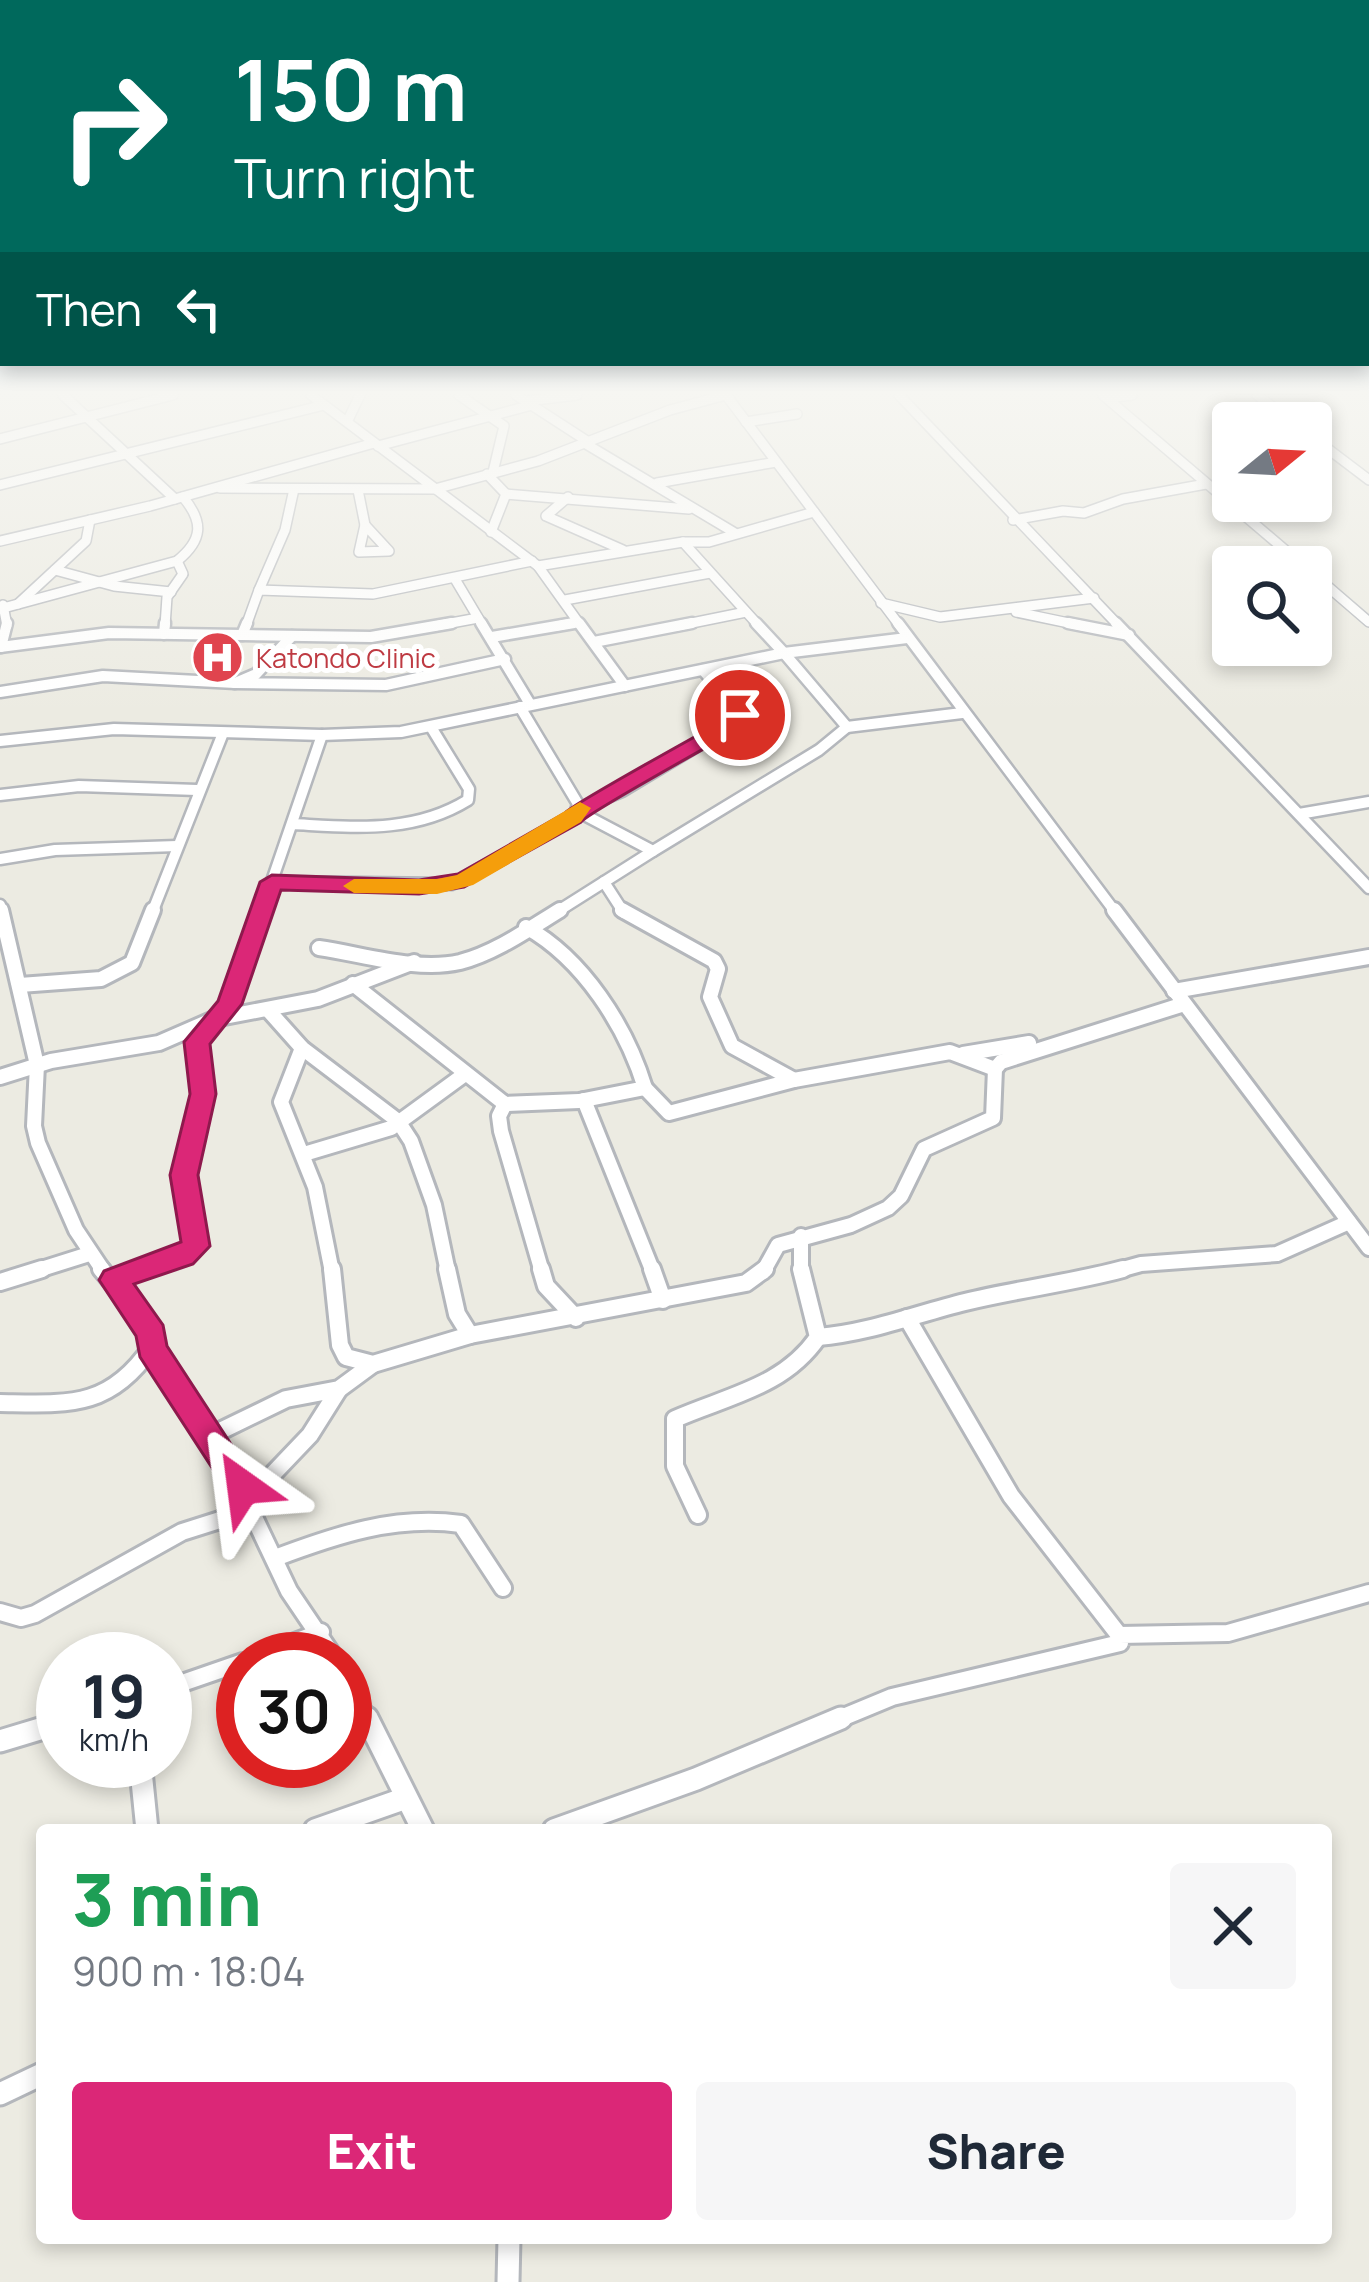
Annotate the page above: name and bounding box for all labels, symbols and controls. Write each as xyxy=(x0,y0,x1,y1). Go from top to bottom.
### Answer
text: 150 m xyxy=(234,31,468,146)
icon: right xyxy=(36,48,192,204)
text: Turn right xyxy=(234,140,476,214)
icon: left xyxy=(166,276,232,342)
text: Then xyxy=(36,278,142,340)
north arrow xyxy=(1212,402,1332,522)
map controls xyxy=(1212,402,1332,666)
button: search xyxy=(1212,546,1332,666)
hospital icon: Katondo Clinic xyxy=(189,629,245,685)
place label: Katondo Clinic xyxy=(256,639,436,676)
pin xyxy=(689,664,791,766)
icon: arrive xyxy=(707,682,773,748)
position arrow xyxy=(180,1424,306,1550)
speed limit sign: 30 xyxy=(216,1632,372,1788)
text: 19 xyxy=(82,1654,146,1736)
text: km/h xyxy=(79,1719,149,1760)
text: 3 min xyxy=(72,1849,262,1948)
button: close xyxy=(1170,1863,1296,1989)
text: 900 m · 18:04 xyxy=(72,1944,305,1998)
button: Exit xyxy=(72,2082,672,2220)
button: Share xyxy=(696,2082,1296,2220)

